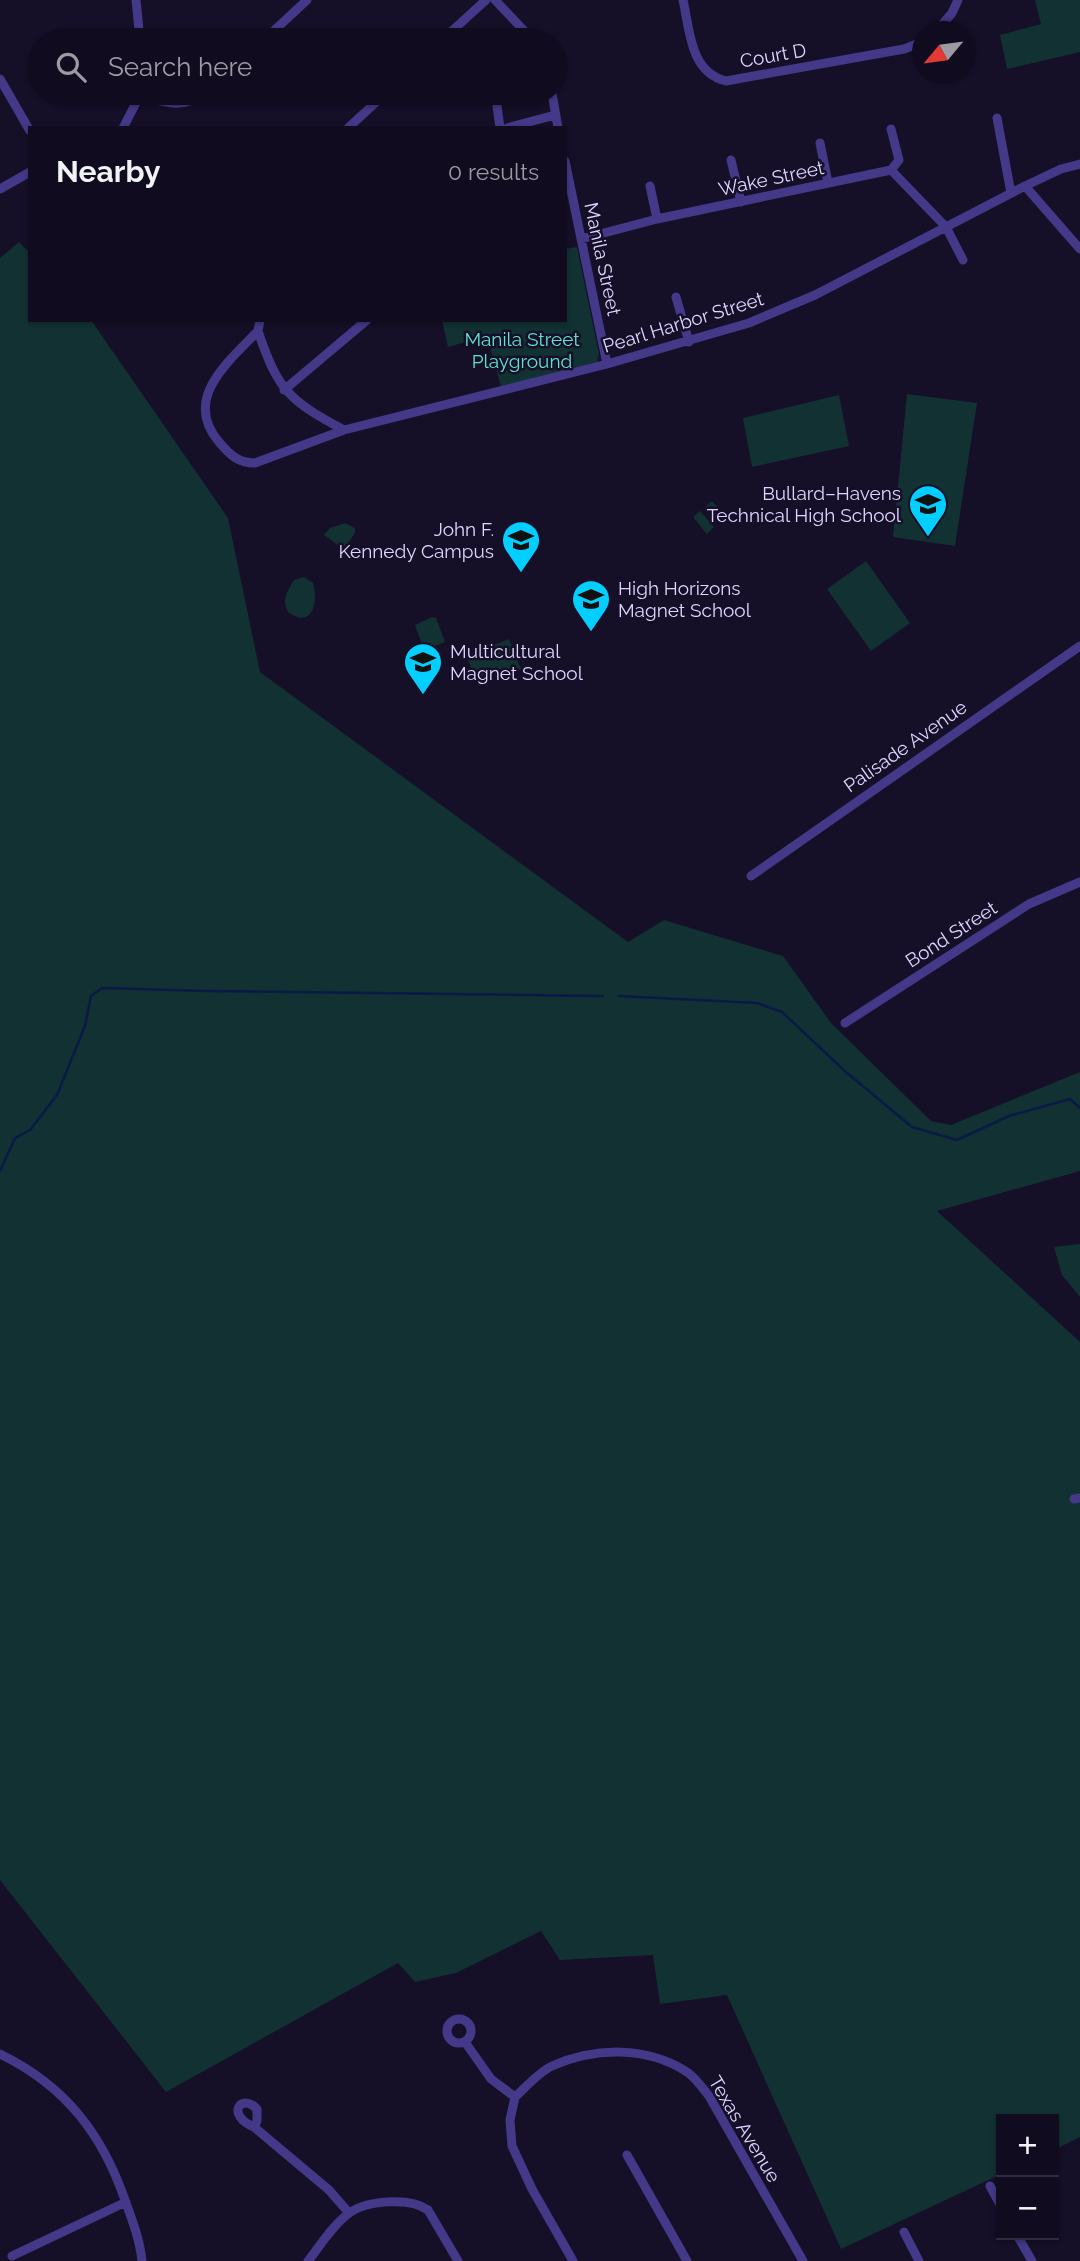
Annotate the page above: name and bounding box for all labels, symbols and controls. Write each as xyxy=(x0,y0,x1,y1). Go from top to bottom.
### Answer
north arrow xyxy=(912,21,975,84)
search box xyxy=(28,28,567,105)
street label: Court D xyxy=(738,38,808,72)
icon: search xyxy=(52,48,90,86)
text: Search here xyxy=(108,52,252,82)
text: Nearby xyxy=(56,154,160,189)
street label: Wake Street xyxy=(716,156,826,200)
text: 0 results xyxy=(448,158,539,185)
street label: Manila Street xyxy=(580,200,626,318)
street label: Pearl Harbor Street xyxy=(600,287,767,357)
park label: Manila Street Playground xyxy=(464,328,580,372)
place label: Bullard–Havens Technical High School xyxy=(707,482,902,526)
school or university icon: Bullard–Havens Technical High School xyxy=(907,483,949,538)
place label: John F. Kennedy Campus xyxy=(338,518,494,562)
school or university icon: John F. Kennedy Campus xyxy=(500,519,542,574)
place label: High Horizons Magnet School xyxy=(618,577,752,621)
school or university icon: High Horizons Magnet School xyxy=(570,578,612,633)
place label: Multicultural Magnet School xyxy=(450,640,584,684)
school or university icon: Multicultural Magnet School xyxy=(402,641,444,696)
street label: Palisade Avenue xyxy=(839,695,971,797)
street label: Bond Street xyxy=(901,896,1001,972)
street label: Texas Avenue xyxy=(705,2072,785,2186)
map controls xyxy=(996,2114,1059,2240)
button: + xyxy=(996,2114,1059,2177)
button: − xyxy=(996,2177,1059,2240)

